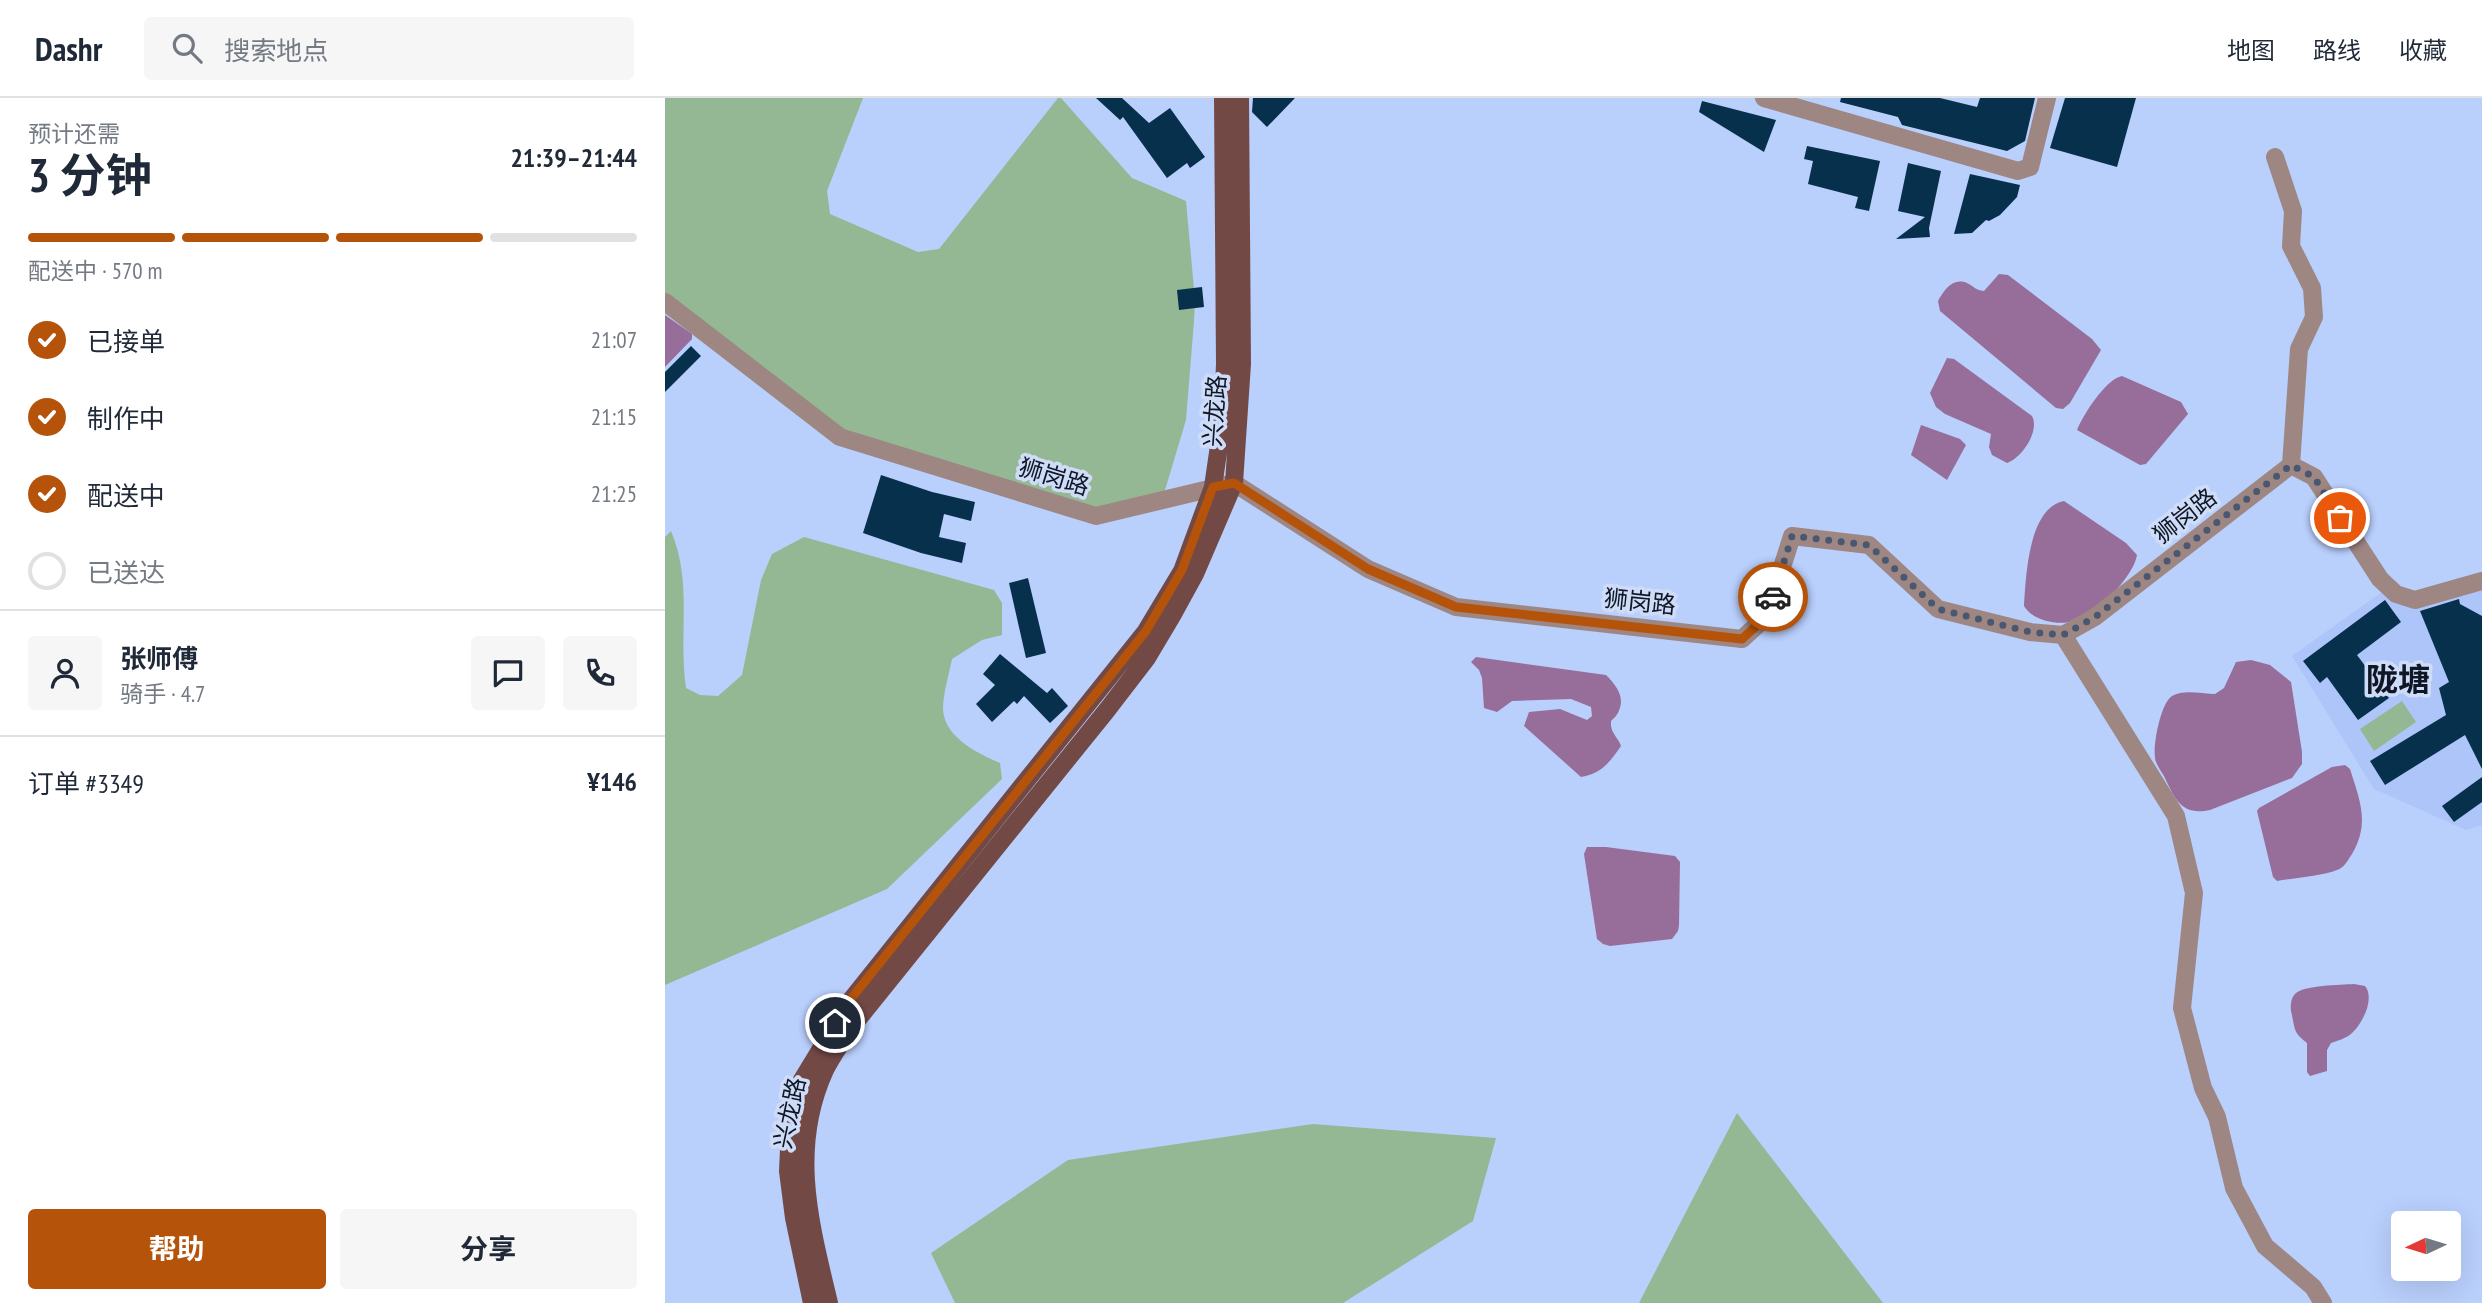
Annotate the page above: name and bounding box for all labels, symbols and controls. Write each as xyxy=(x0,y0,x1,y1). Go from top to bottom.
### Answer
search box xyxy=(144,17,634,80)
text: Dashr xyxy=(35,27,102,70)
icon: search xyxy=(168,29,206,67)
text: 搜索地点 xyxy=(224,34,328,67)
text: 地图 xyxy=(2227,35,2275,66)
text: 路线 xyxy=(2313,35,2361,66)
text: 收藏 xyxy=(2399,35,2447,66)
text: 预计还需 xyxy=(28,119,120,148)
text: 21:39–21:44 xyxy=(510,141,637,174)
text: 3 分钟 xyxy=(28,145,151,205)
text: 配送中 · 570 m xyxy=(28,256,163,285)
icon: check xyxy=(28,321,66,359)
text: 已接单 xyxy=(87,325,165,358)
text: 21:07 xyxy=(591,325,637,354)
street label: 兴龙路 xyxy=(1197,374,1232,448)
icon: check xyxy=(28,398,66,436)
text: 制作中 xyxy=(87,402,165,435)
text: 21:15 xyxy=(591,402,637,431)
street label: 狮岗路 xyxy=(1015,451,1093,502)
icon: check xyxy=(28,475,66,513)
text: 配送中 xyxy=(87,479,165,512)
text: 21:25 xyxy=(591,479,637,508)
street label: 狮岗路 xyxy=(2147,481,2223,550)
pin xyxy=(2310,488,2370,548)
icon: bag xyxy=(2321,499,2359,537)
text: 已送达 xyxy=(87,556,165,589)
courier xyxy=(1738,562,1808,632)
icon: car xyxy=(1754,578,1792,616)
street label: 狮岗路 xyxy=(1603,582,1677,621)
button: person xyxy=(28,636,102,710)
button: chat xyxy=(471,636,545,710)
button: phone xyxy=(563,636,637,710)
text: 张师傅 xyxy=(120,642,198,675)
district label: 陇塘 xyxy=(2366,658,2430,700)
text: 骑手 · 4.7 xyxy=(120,679,205,708)
text: ¥146 xyxy=(587,765,637,798)
text: 订单 #3349 xyxy=(28,767,144,800)
pin xyxy=(805,993,865,1053)
icon: home xyxy=(816,1004,854,1042)
street label: 兴龙路 xyxy=(767,1074,812,1151)
button: 帮助 xyxy=(28,1209,326,1289)
button: 分享 xyxy=(340,1209,637,1289)
north arrow xyxy=(2391,1211,2461,1281)
map controls xyxy=(2391,1211,2461,1281)

